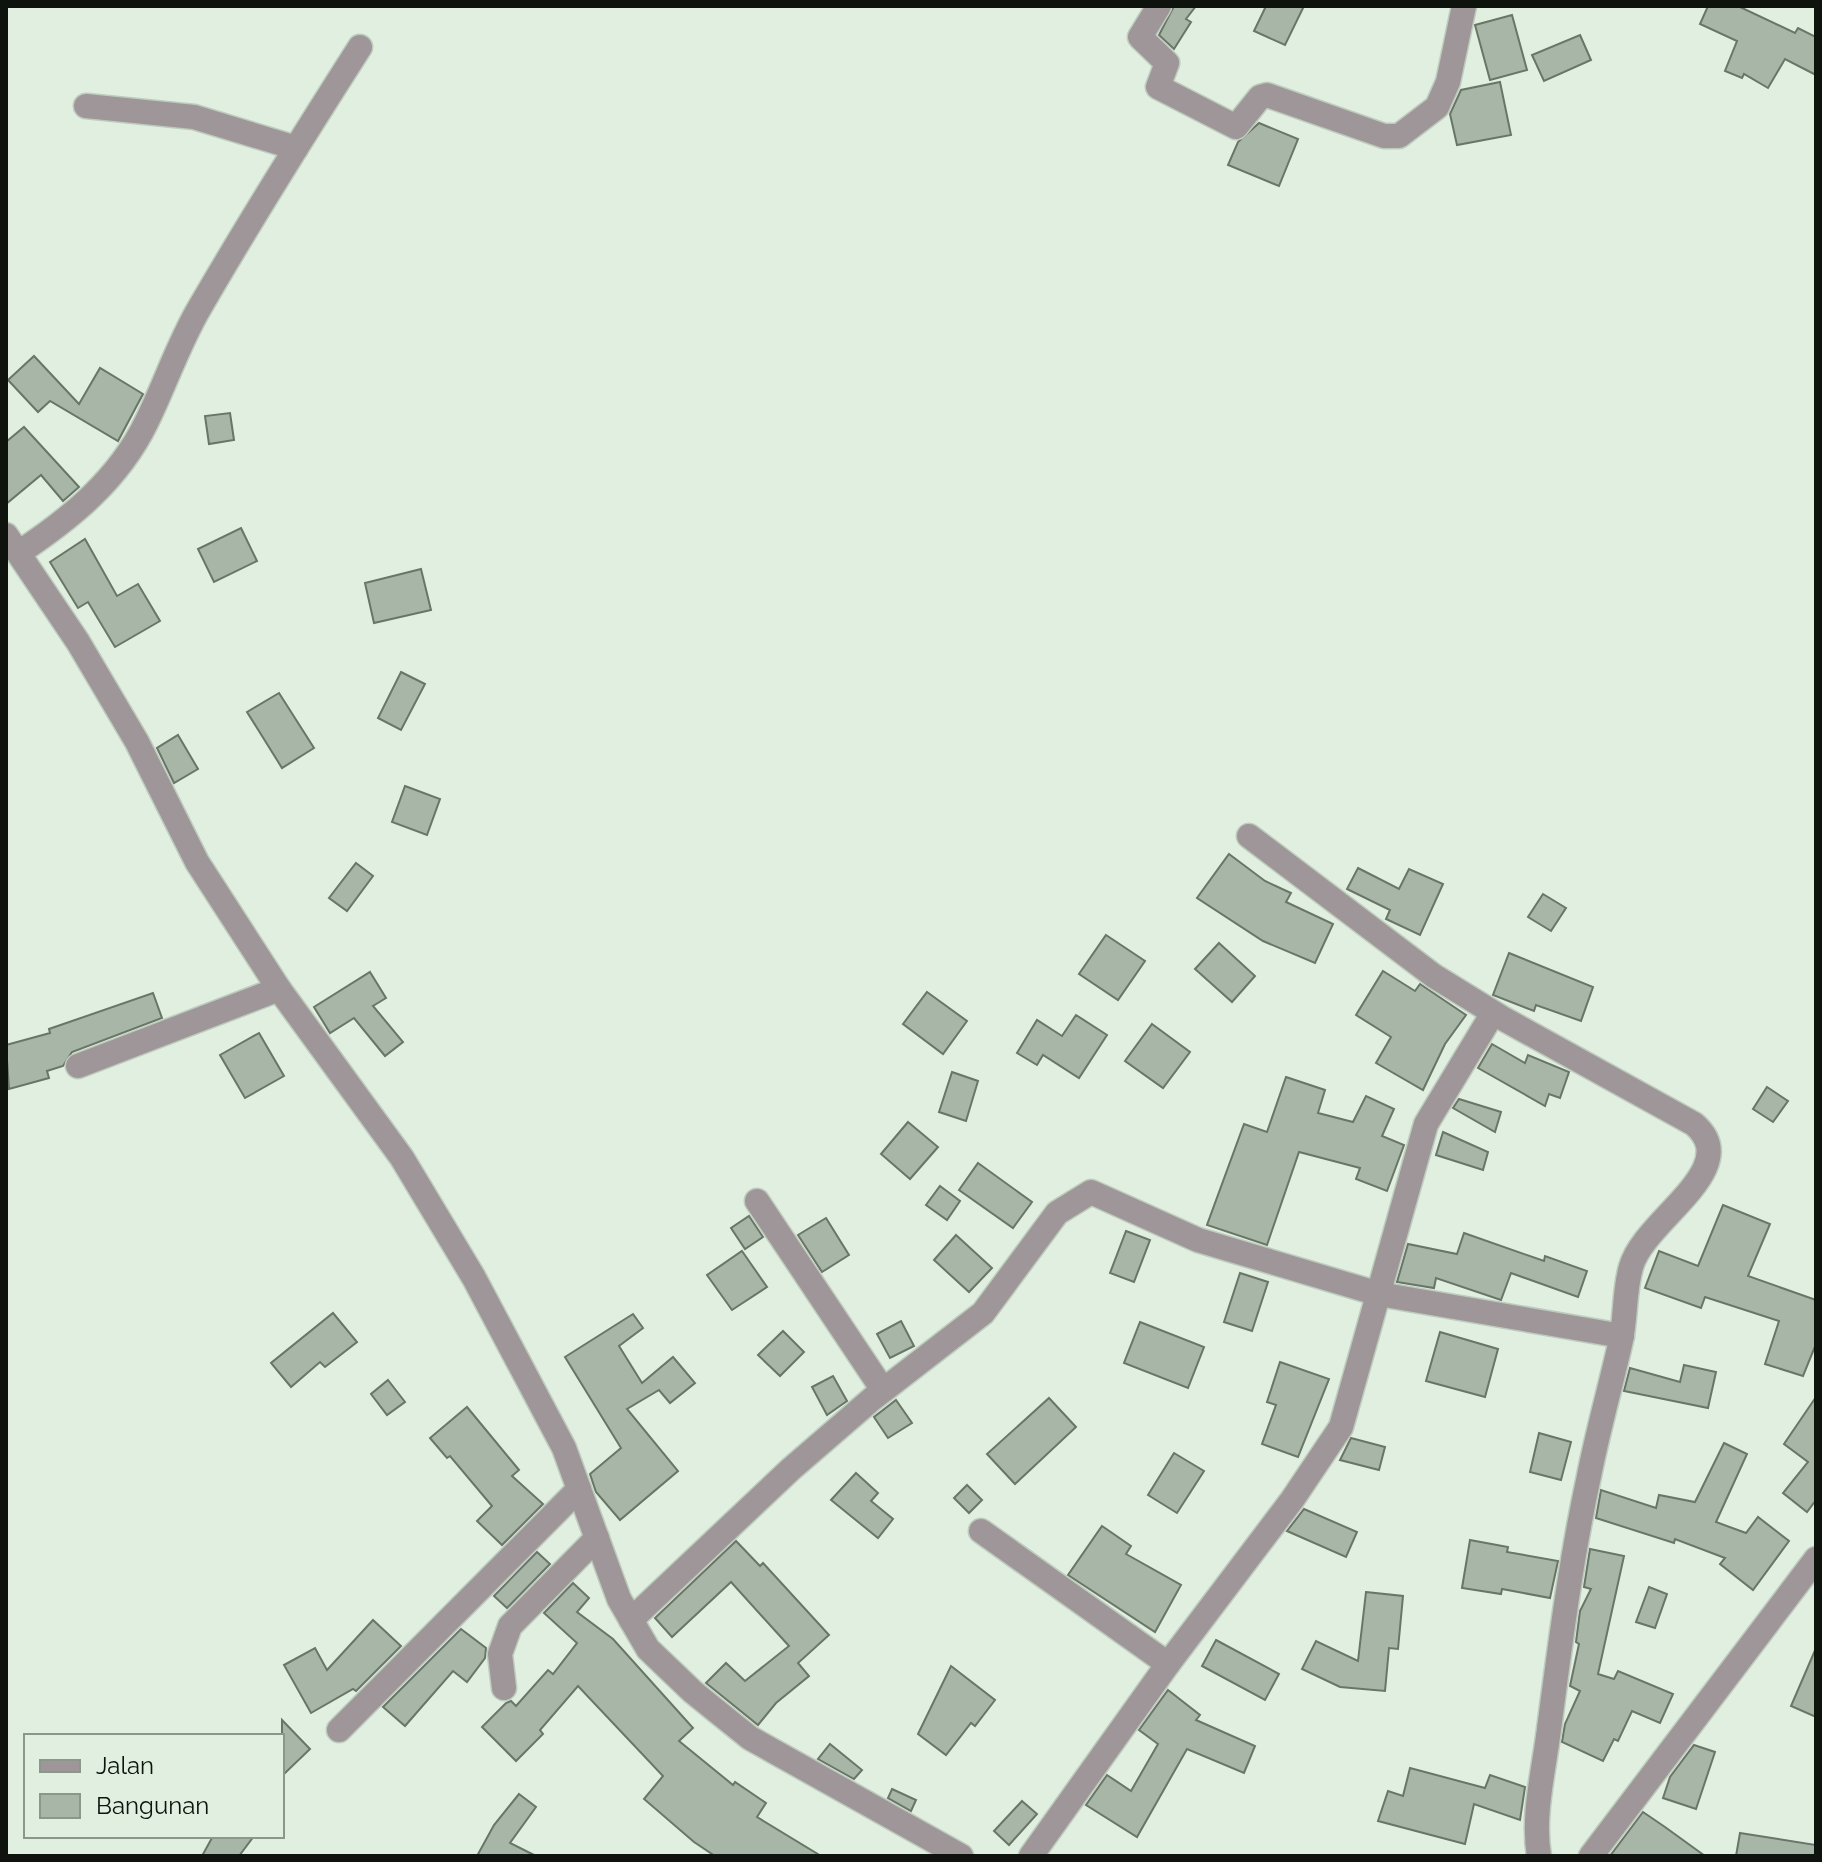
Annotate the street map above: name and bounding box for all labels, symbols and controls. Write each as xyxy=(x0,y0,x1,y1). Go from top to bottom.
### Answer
legend xyxy=(24,1734,284,1838)
text: Jalan xyxy=(96,1751,154,1780)
text: Bangunan xyxy=(96,1791,209,1820)

